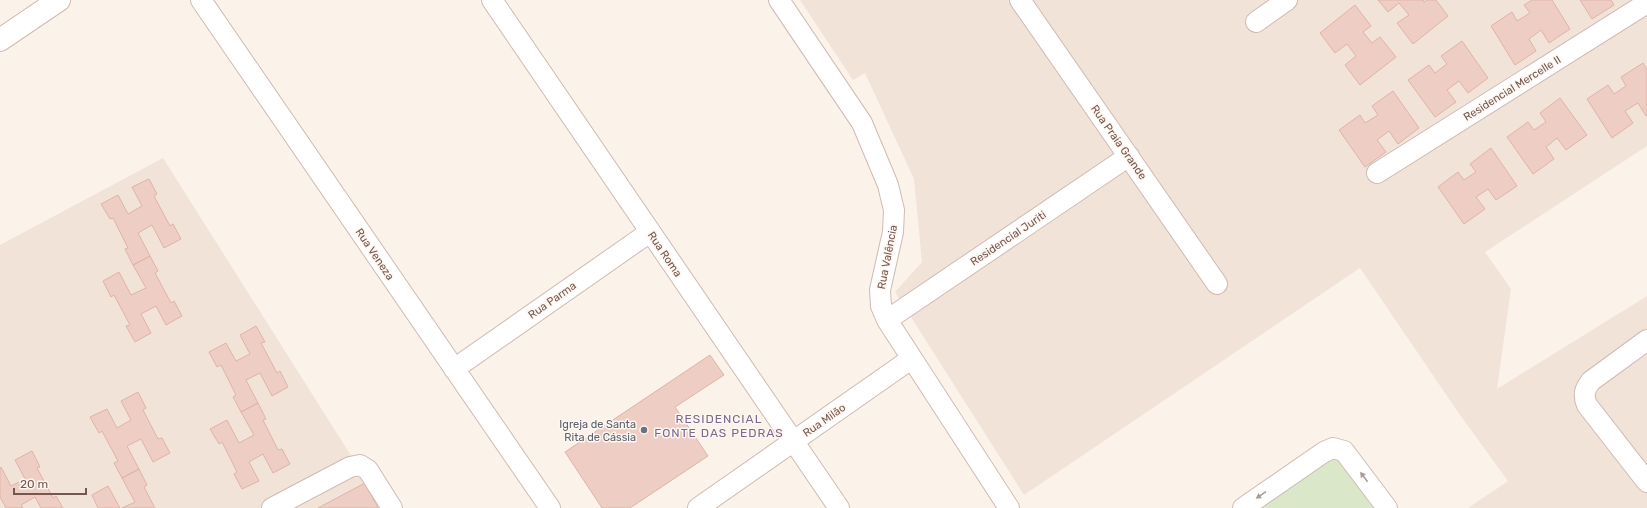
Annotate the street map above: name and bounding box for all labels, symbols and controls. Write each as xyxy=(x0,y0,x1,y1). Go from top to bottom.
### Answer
street label: Residencial Mercelle II xyxy=(1461,53,1563,124)
street label: Rua Praia Grande xyxy=(1088,102,1149,182)
street label: Residencial Juriti xyxy=(968,208,1049,269)
street label: Rua Valência xyxy=(875,224,900,290)
street label: Rua Veneza xyxy=(353,226,397,283)
street label: Rua Roma xyxy=(645,229,684,279)
street label: Rua Parma xyxy=(526,279,579,322)
street label: Rua Milão xyxy=(800,401,848,440)
district label: RESIDENCIAL FONTE DAS PEDRAS xyxy=(654,412,784,440)
place label: Igreja de Santa Rita de Cássia xyxy=(559,418,636,444)
marker: Igreja de Santa Rita de Cássia xyxy=(639,425,649,435)
scale bar xyxy=(14,470,86,496)
one-way arrow xyxy=(1359,471,1368,482)
text: 20 m xyxy=(20,477,48,491)
one-way arrow xyxy=(1256,491,1266,499)

